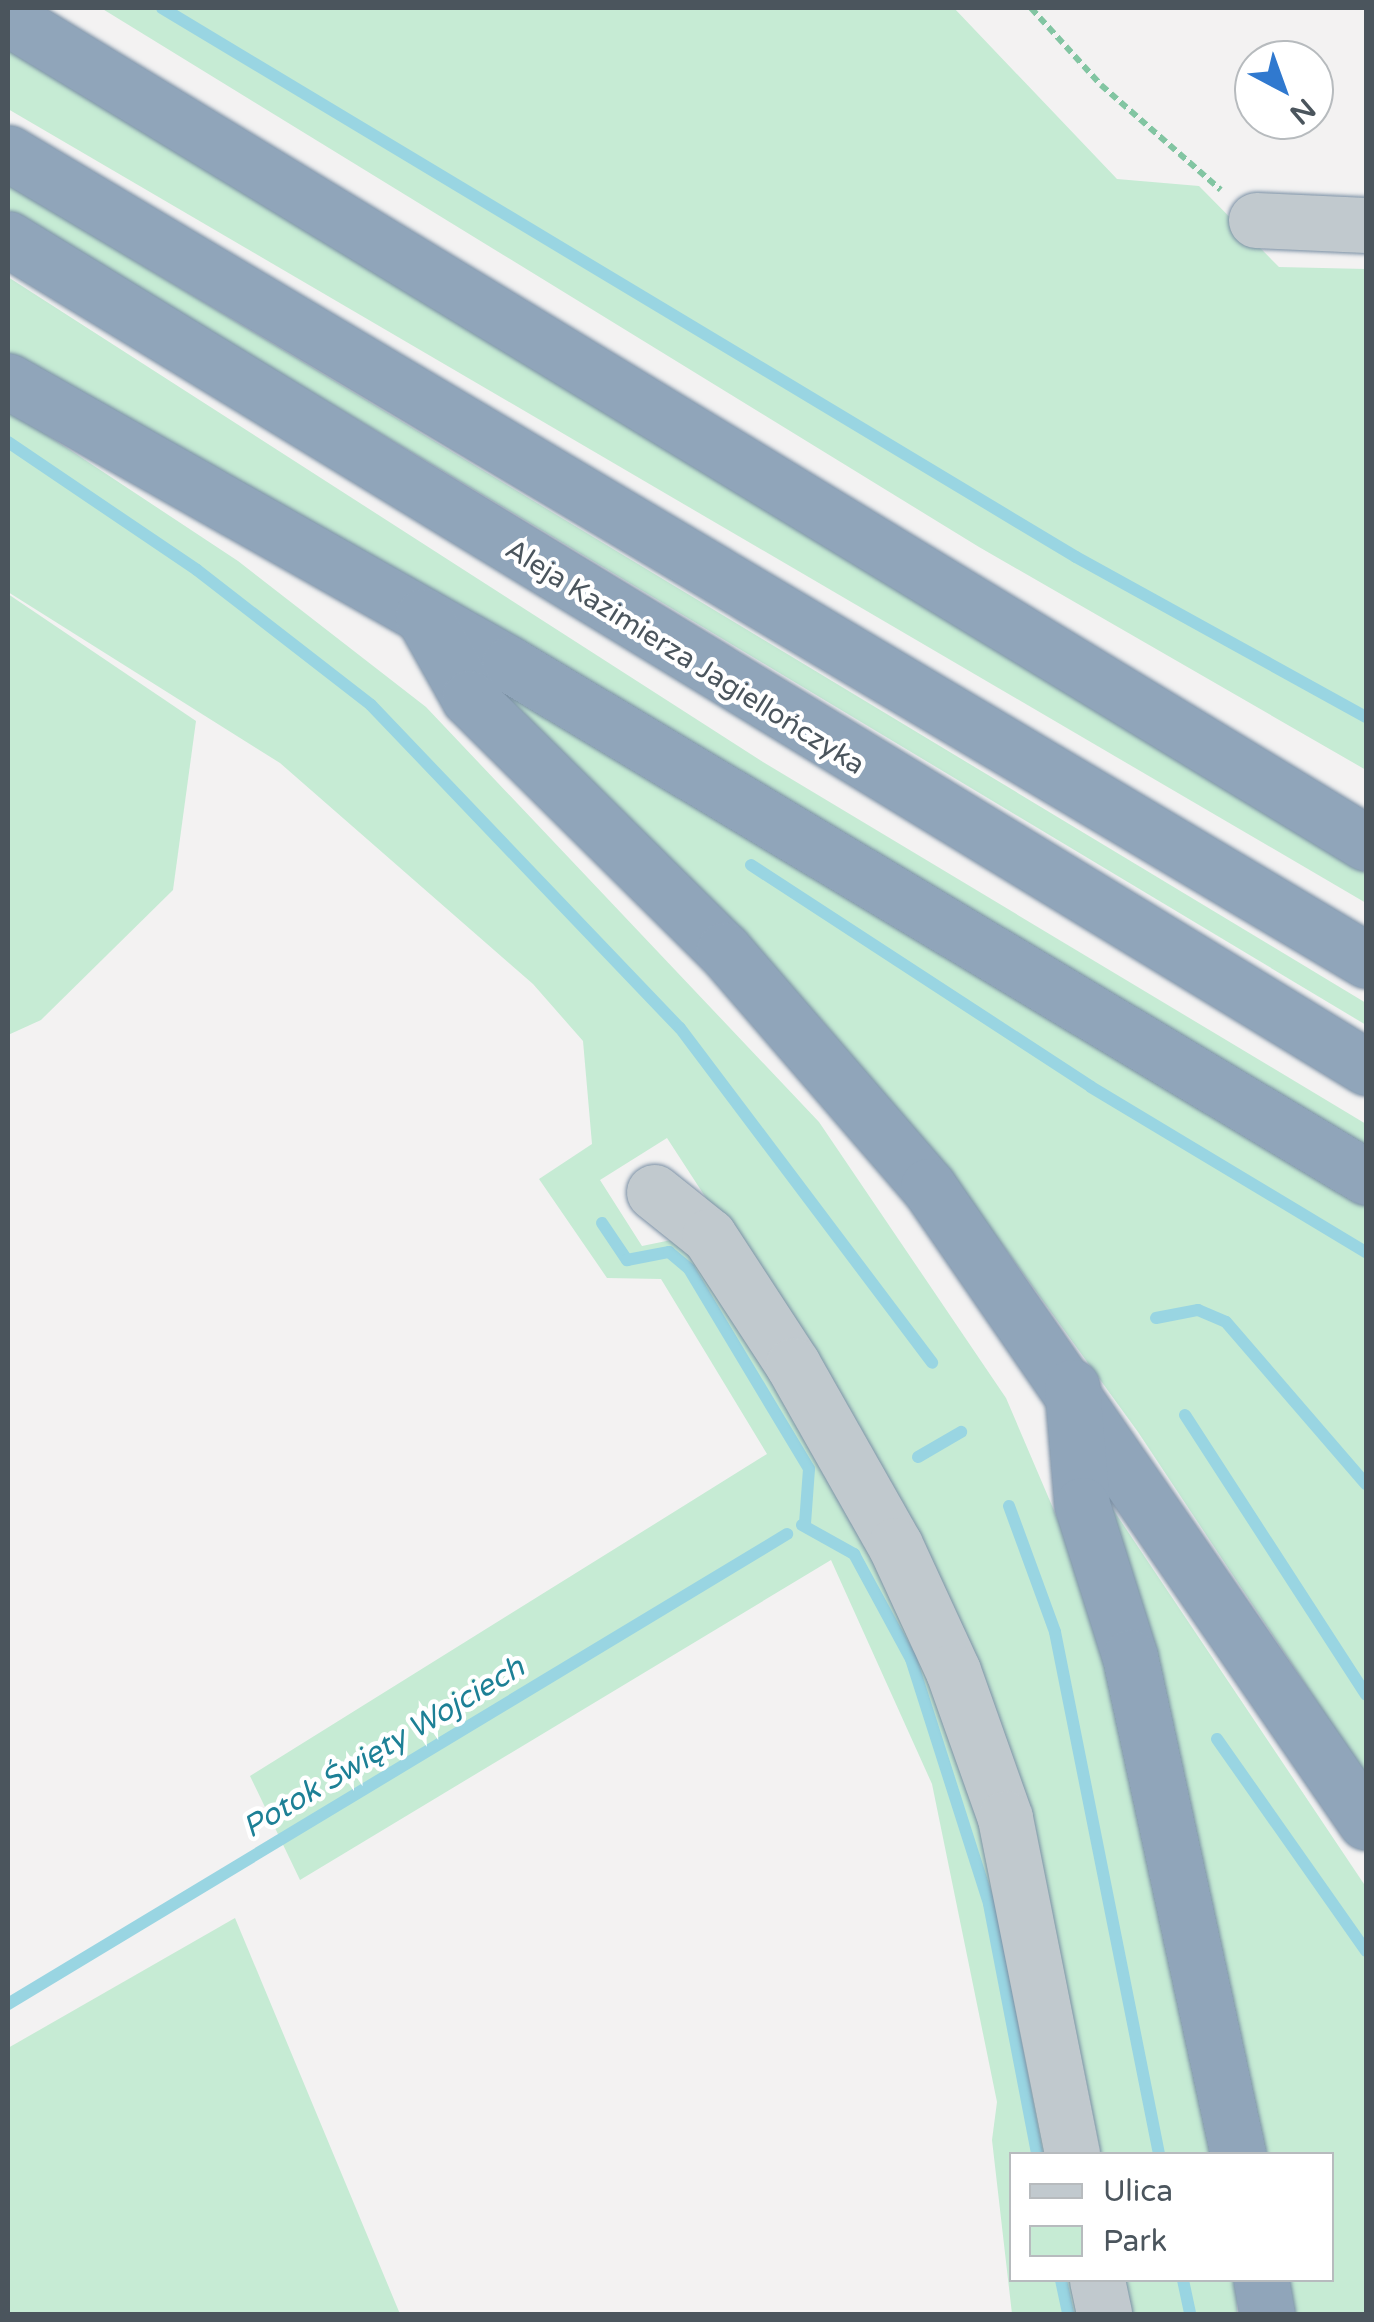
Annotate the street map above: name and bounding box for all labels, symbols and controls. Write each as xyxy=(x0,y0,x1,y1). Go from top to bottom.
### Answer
north arrow xyxy=(1234,40,1334,140)
text: N xyxy=(1283,91,1322,131)
street label: Aleja Kazimierza Jagiellończyka xyxy=(499,532,871,782)
water label: Potok Święty Wojciech xyxy=(237,1650,531,1846)
legend xyxy=(1009,2152,1334,2282)
text: Ulica xyxy=(1103,2173,1173,2210)
text: Park xyxy=(1103,2223,1167,2260)

